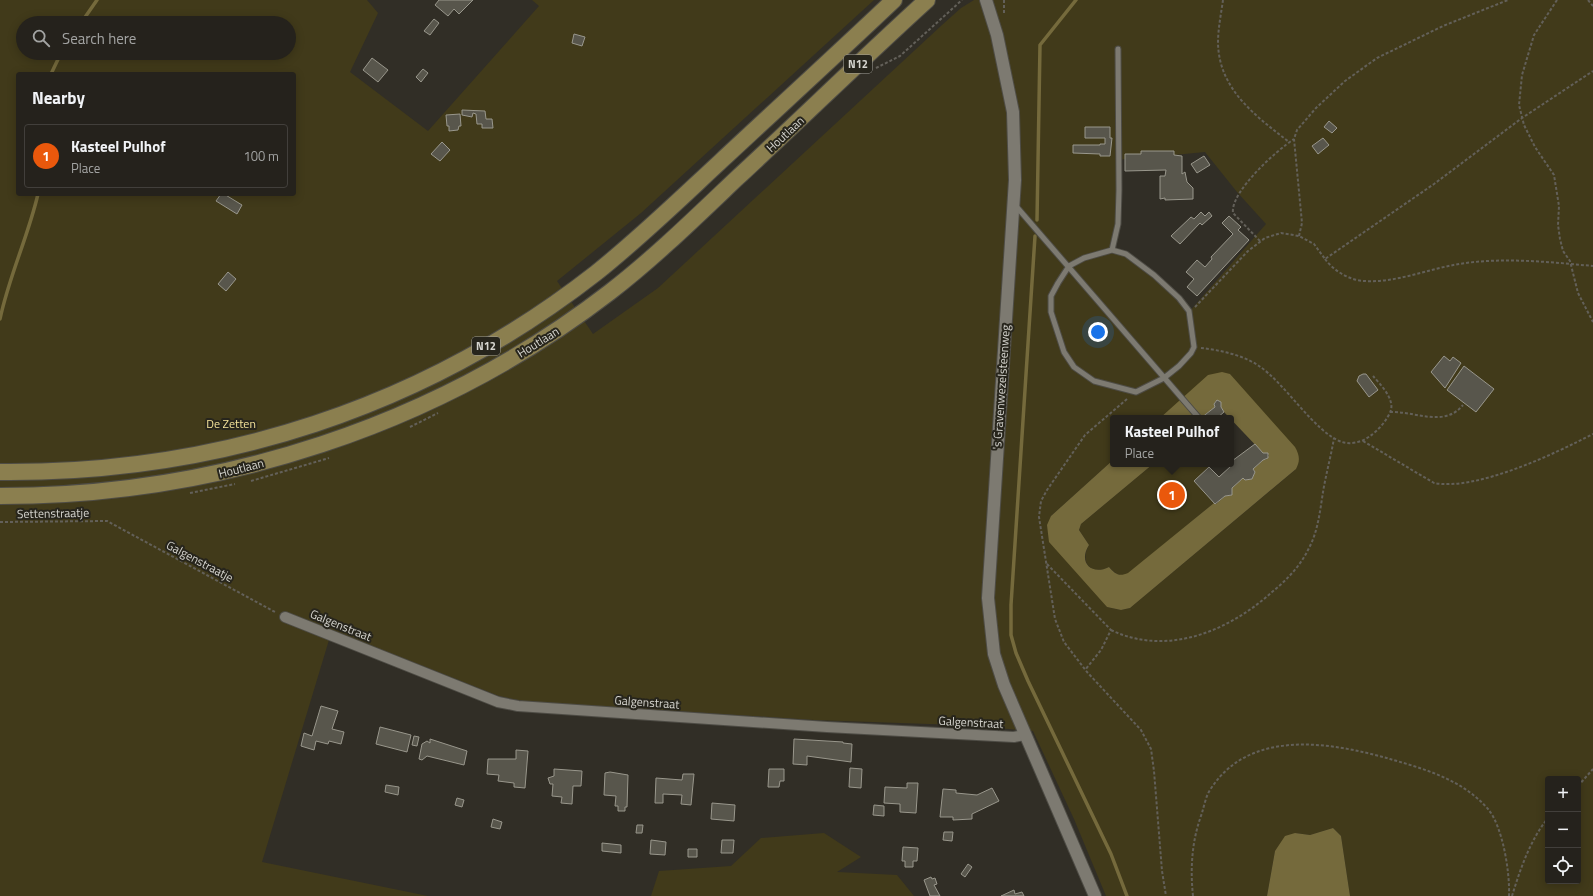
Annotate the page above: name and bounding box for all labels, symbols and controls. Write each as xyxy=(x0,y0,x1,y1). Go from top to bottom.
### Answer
search box xyxy=(16,16,296,60)
icon: search xyxy=(30,27,52,49)
text: Search here xyxy=(62,27,136,50)
road number: N12 xyxy=(844,55,872,73)
text: Nearby xyxy=(32,85,85,111)
street label: Houtlaan xyxy=(762,111,808,157)
text: Kasteel Pulhof xyxy=(71,135,166,158)
text: 1 xyxy=(42,146,50,166)
text: 100 m xyxy=(243,146,279,166)
text: Place xyxy=(71,158,100,178)
street label: Houtlaan xyxy=(513,322,563,362)
your location xyxy=(1088,322,1108,342)
street label: 's Gravenwezelsteenweg xyxy=(987,324,1015,450)
road number: N12 xyxy=(472,337,500,355)
park label: De Zetten xyxy=(206,414,256,433)
popup xyxy=(1110,415,1234,467)
text: Kasteel Pulhof xyxy=(1125,420,1219,443)
text: Place xyxy=(1125,443,1154,463)
street label: Houtlaan xyxy=(216,453,266,483)
pin: 1 xyxy=(1159,480,1185,510)
street label: Settenstraatje xyxy=(17,503,89,523)
street label: Galgenstraatje xyxy=(163,535,237,587)
street label: Galgenstraat xyxy=(307,604,375,646)
street label: Galgenstraat xyxy=(614,690,681,714)
street label: Galgenstraat xyxy=(938,711,1005,733)
map controls xyxy=(1545,776,1581,884)
button: + xyxy=(1545,776,1581,812)
button: − xyxy=(1545,812,1581,848)
button: locate xyxy=(1545,848,1581,884)

